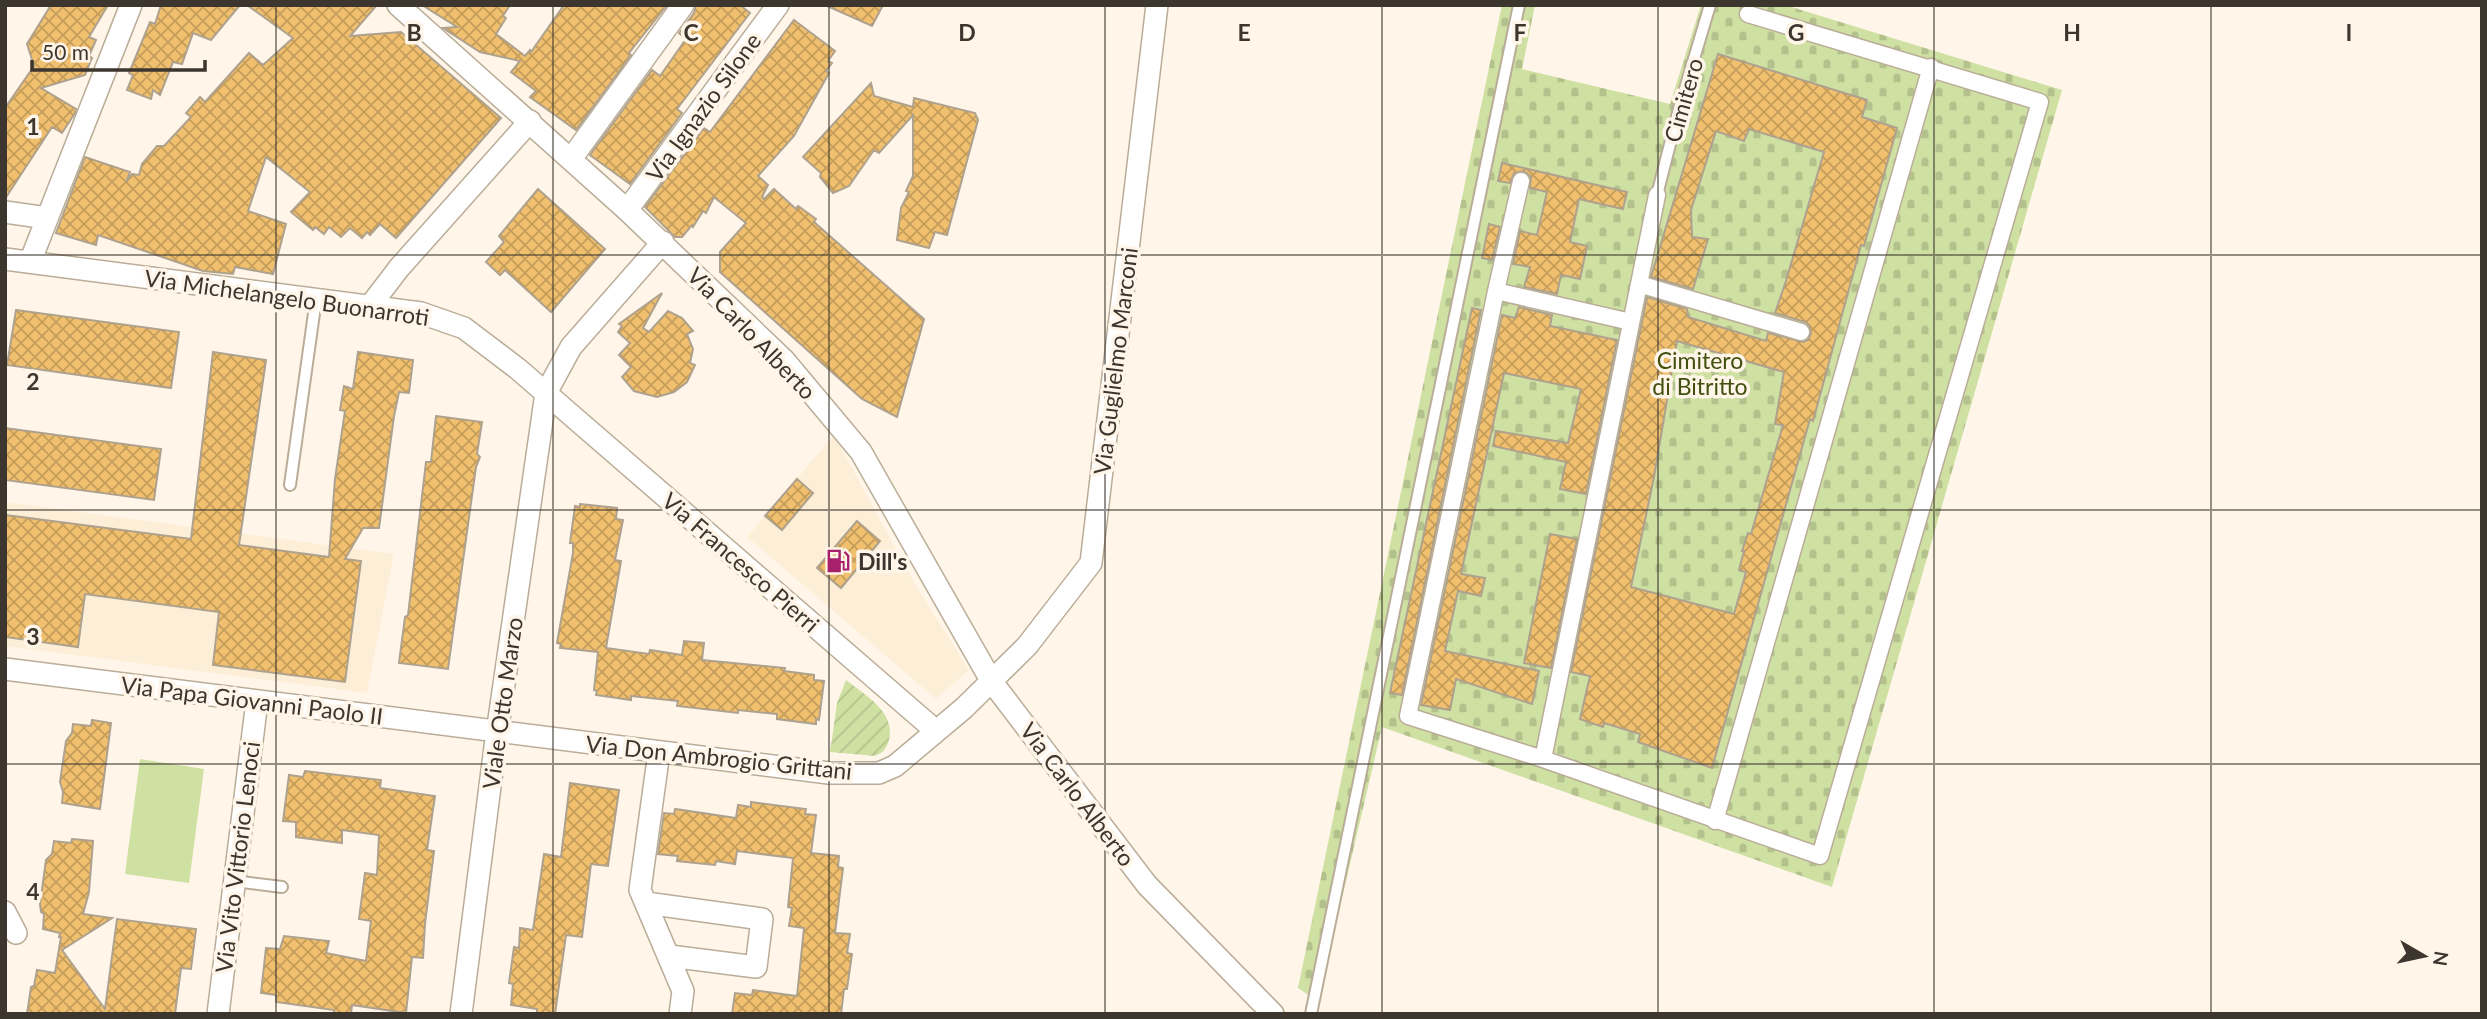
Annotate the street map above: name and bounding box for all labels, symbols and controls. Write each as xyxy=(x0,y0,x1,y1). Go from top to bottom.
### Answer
text: B xyxy=(406,18,422,46)
text: C xyxy=(683,18,699,46)
text: D xyxy=(958,18,976,46)
text: E xyxy=(1237,18,1251,46)
text: F xyxy=(1513,18,1527,46)
text: G xyxy=(1788,18,1804,46)
text: H xyxy=(2063,18,2081,46)
text: I xyxy=(2346,18,2352,46)
street label: Via Ignazio Silone xyxy=(640,27,766,187)
scale bar xyxy=(32,28,205,72)
text: 50 m xyxy=(42,39,89,64)
street label: Cimitero xyxy=(1658,55,1708,145)
text: 1 xyxy=(26,112,40,140)
street label: Via Guglielmo Marconi xyxy=(1087,246,1143,476)
street label: Via Carlo Alberto xyxy=(682,261,822,405)
street label: Via Michelangelo Buonarroti xyxy=(143,263,431,331)
park label: Cimitero di Bitritto xyxy=(1652,346,1748,400)
text: 2 xyxy=(26,367,40,395)
street label: Via Francesco Pierri xyxy=(657,486,825,638)
fuel station icon: Dill's xyxy=(824,547,852,575)
place label: Dill's xyxy=(858,547,907,575)
street label: Viale Otto Marzo xyxy=(476,615,528,791)
text: 3 xyxy=(26,622,40,650)
street label: Via Papa Giovanni Paolo II xyxy=(119,670,385,730)
street label: Via Carlo Alberto xyxy=(1015,717,1141,871)
street label: Via Don Ambrogio Grittani xyxy=(585,729,853,785)
street label: Via Vito Vittorio Lenoci xyxy=(209,740,265,974)
text: 4 xyxy=(26,877,40,905)
north arrow xyxy=(2389,921,2459,991)
text: N xyxy=(2429,950,2454,968)

